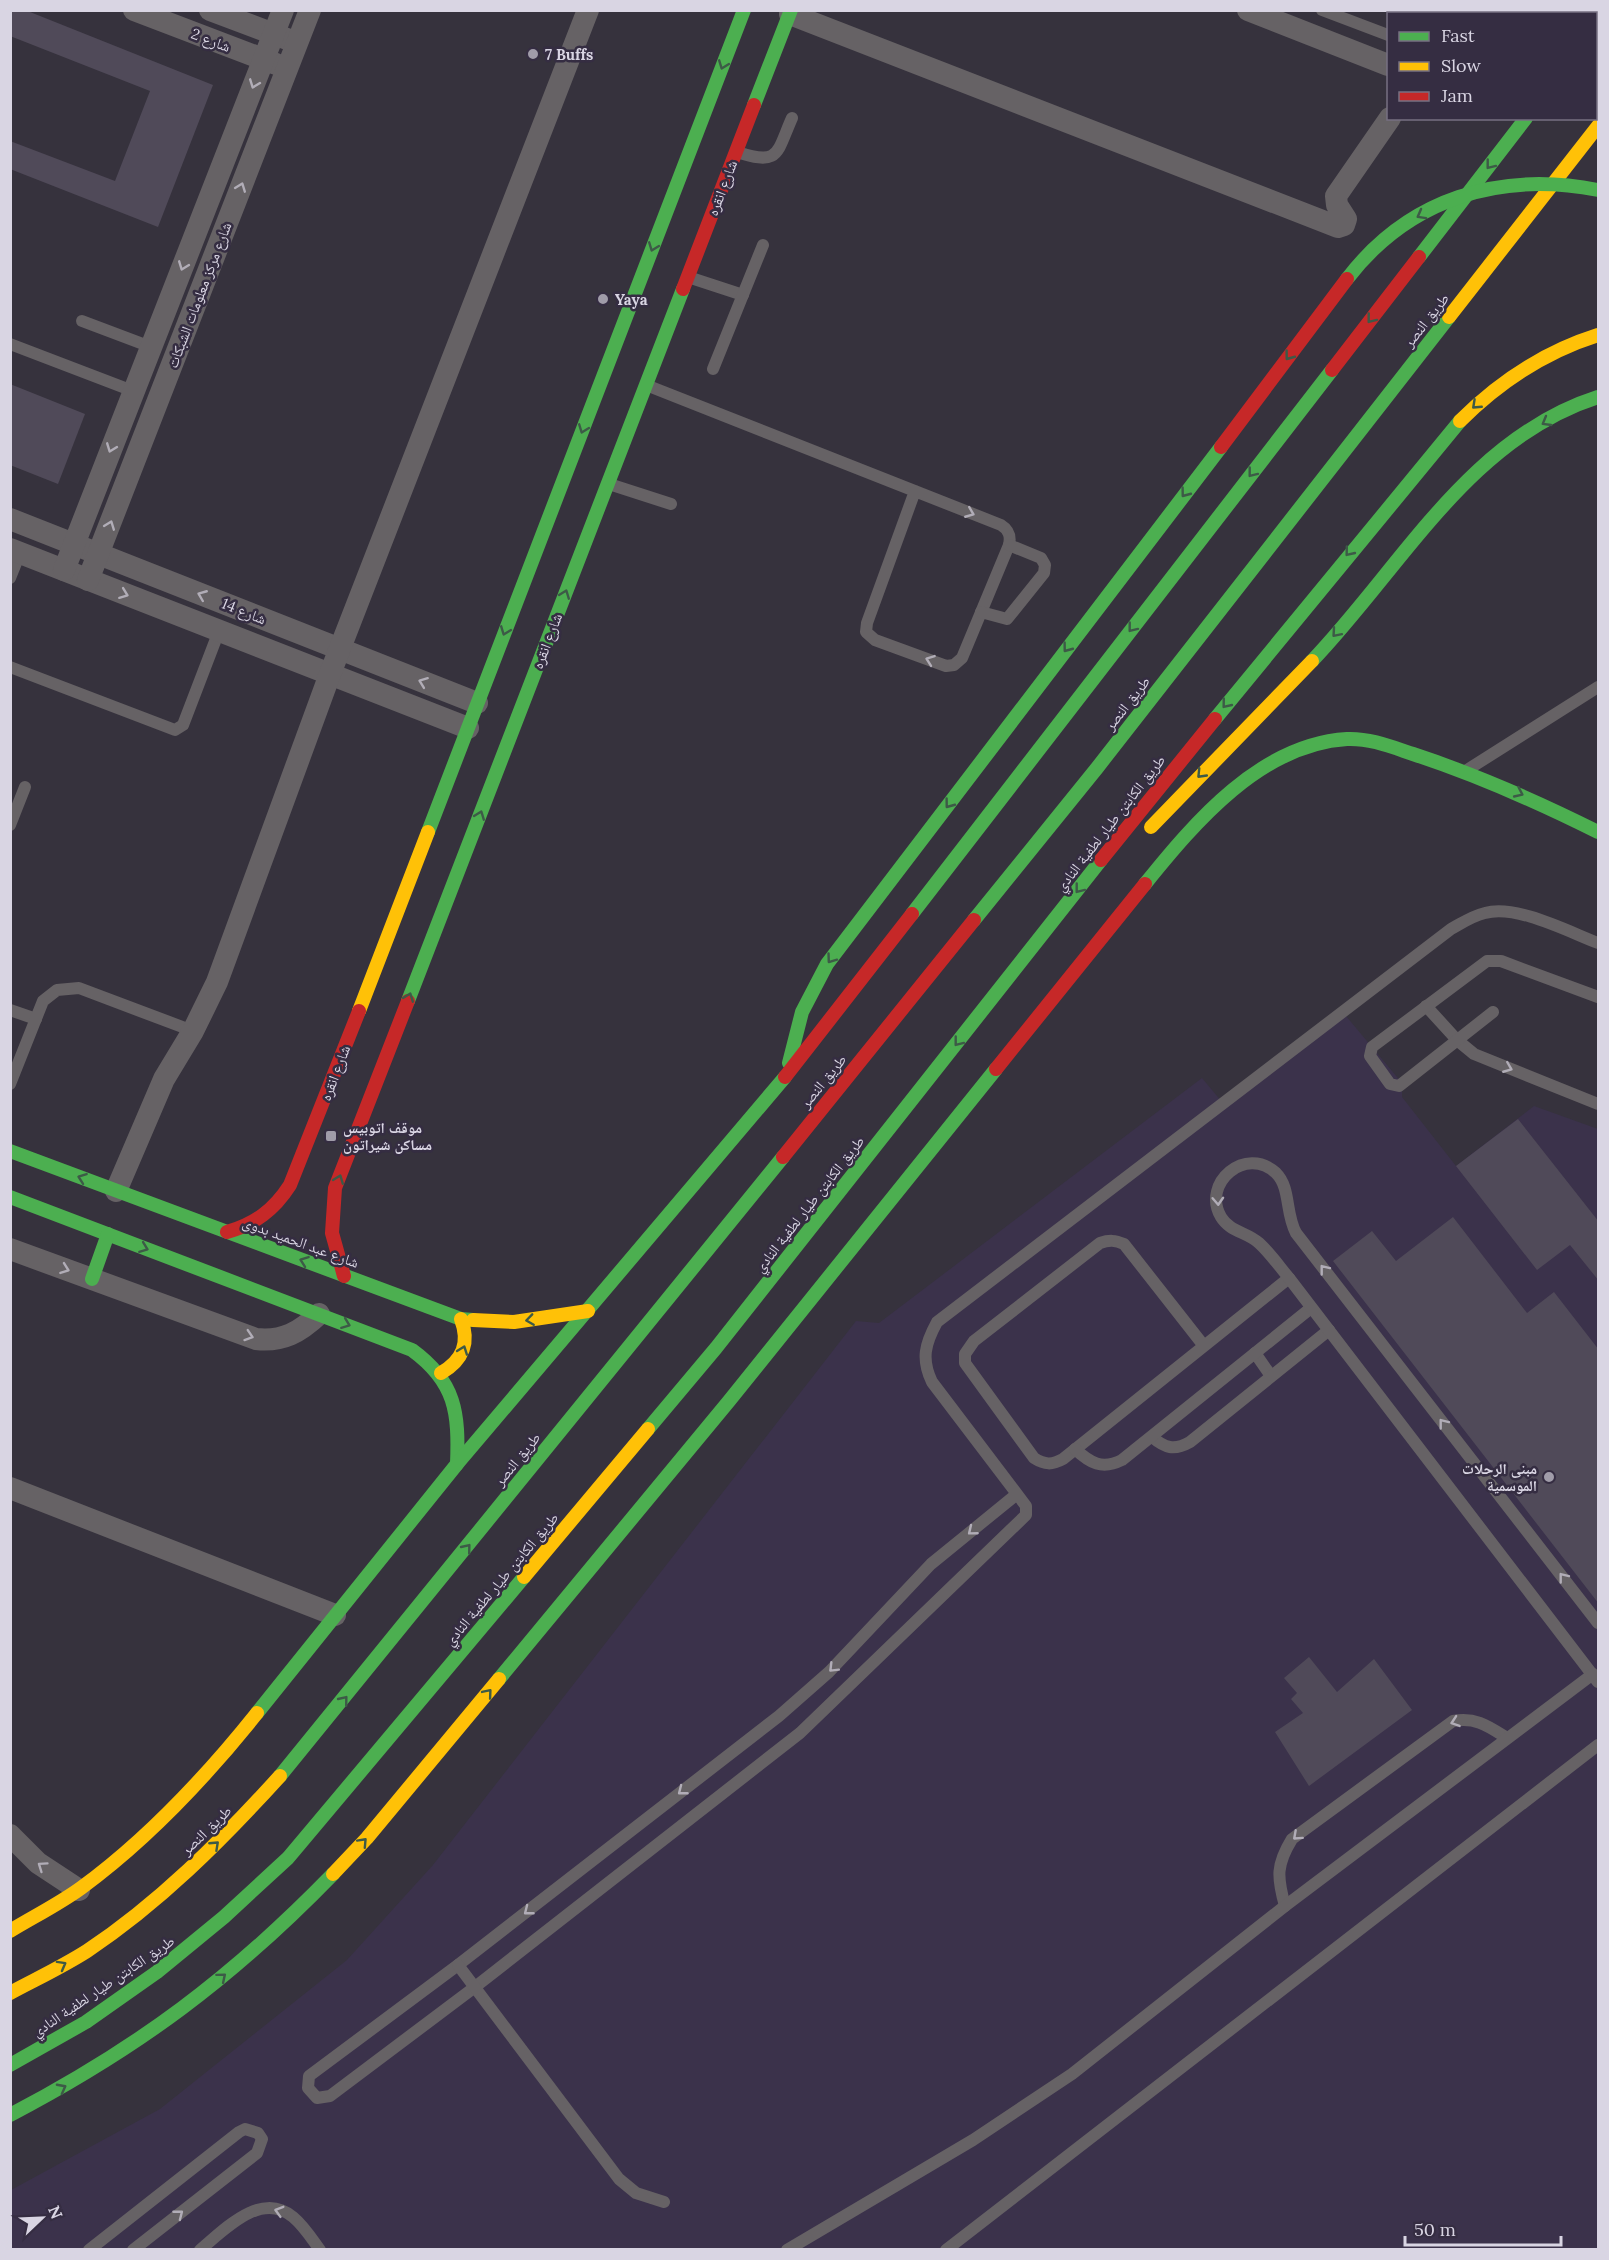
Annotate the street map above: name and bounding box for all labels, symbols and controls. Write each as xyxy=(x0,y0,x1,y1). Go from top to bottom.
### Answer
legend xyxy=(1387,12,1597,120)
street label: شارع 2 xyxy=(188,24,233,57)
text: Fast xyxy=(1441,24,1475,47)
place label: 7 Buffs xyxy=(545,45,593,64)
marker: 7 Buffs xyxy=(526,47,540,61)
text: Slow xyxy=(1441,54,1481,77)
one-way arrow xyxy=(718,59,731,70)
one-way arrow xyxy=(248,79,261,89)
text: Jam xyxy=(1440,84,1473,107)
street label: شارع انقره xyxy=(703,157,742,219)
one-way arrow xyxy=(1487,158,1498,169)
one-way arrow xyxy=(234,182,246,193)
one-way arrow xyxy=(1416,208,1427,219)
street label: شارع مركز معلومات الشبكات xyxy=(162,219,237,371)
one-way arrow xyxy=(648,241,660,252)
one-way arrow xyxy=(177,260,190,271)
street label: طريق النصر xyxy=(1398,289,1454,352)
place label: Yaya xyxy=(615,290,648,309)
marker: Yaya xyxy=(596,292,610,306)
one-way arrow xyxy=(1367,312,1378,323)
one-way arrow xyxy=(1285,350,1296,361)
one-way arrow xyxy=(1472,398,1483,409)
one-way arrow xyxy=(1542,414,1552,426)
one-way arrow xyxy=(578,423,590,434)
one-way arrow xyxy=(106,441,118,452)
one-way arrow xyxy=(1248,467,1259,478)
one-way arrow xyxy=(1181,487,1192,498)
one-way arrow xyxy=(964,506,975,518)
one-way arrow xyxy=(103,521,115,532)
one-way arrow xyxy=(1346,546,1357,557)
one-way arrow xyxy=(118,586,128,599)
one-way arrow xyxy=(558,589,570,600)
one-way arrow xyxy=(198,590,209,602)
street label: شارع 14 xyxy=(219,594,269,629)
street label: شارع انقره xyxy=(528,610,567,672)
one-way arrow xyxy=(1129,621,1140,632)
one-way arrow xyxy=(500,625,513,635)
one-way arrow xyxy=(1332,626,1343,637)
one-way arrow xyxy=(1063,642,1074,653)
one-way arrow xyxy=(925,654,936,667)
street label: طريق النصر xyxy=(1099,672,1155,735)
one-way arrow xyxy=(418,677,429,689)
one-way arrow xyxy=(1223,697,1234,708)
street label: طريق الكابتن طيار لطفية النادي xyxy=(1051,751,1172,897)
one-way arrow xyxy=(1197,767,1208,777)
one-way arrow xyxy=(1513,786,1524,798)
one-way arrow xyxy=(945,797,956,808)
one-way arrow xyxy=(472,810,485,821)
one-way arrow xyxy=(1075,883,1086,894)
one-way arrow xyxy=(827,952,838,963)
one-way arrow xyxy=(402,992,414,1003)
one-way arrow xyxy=(954,1035,965,1046)
street label: شارع انقره xyxy=(316,1042,355,1104)
street label: طريق النصر xyxy=(795,1050,851,1113)
one-way arrow xyxy=(1502,1061,1513,1073)
place label: موقف اتوبيس مساكن شيراتون xyxy=(343,1118,432,1154)
marker: موقف اتوبيس مساكن شيراتون xyxy=(324,1129,338,1143)
street label: طريق الكابتن طيار لطفية النادي xyxy=(750,1132,871,1278)
one-way arrow xyxy=(77,1173,88,1185)
one-way arrow xyxy=(332,1174,344,1185)
one-way arrow xyxy=(1211,1197,1224,1206)
street label: شارع عبد الحميد بدوى xyxy=(240,1212,362,1273)
one-way arrow xyxy=(138,1240,148,1253)
one-way arrow xyxy=(299,1255,310,1268)
one-way arrow xyxy=(60,1262,70,1275)
one-way arrow xyxy=(1321,1264,1332,1275)
one-way arrow xyxy=(525,1313,535,1326)
one-way arrow xyxy=(340,1317,350,1330)
one-way arrow xyxy=(243,1329,254,1341)
one-way arrow xyxy=(455,1345,468,1356)
one-way arrow xyxy=(1440,1419,1451,1430)
street label: طريق النصر xyxy=(489,1428,545,1491)
place label: مبنى الرحلات الموسمية xyxy=(1462,1459,1537,1495)
marker: مبنى الرحلات الموسمية xyxy=(1542,1470,1556,1484)
street label: طريق الكابتن طيار لطفية النادي xyxy=(440,1508,565,1651)
one-way arrow xyxy=(967,1523,978,1534)
one-way arrow xyxy=(459,1544,470,1555)
one-way arrow xyxy=(1559,1573,1570,1584)
one-way arrow xyxy=(829,1660,840,1671)
one-way arrow xyxy=(480,1688,491,1699)
one-way arrow xyxy=(337,1696,348,1707)
one-way arrow xyxy=(1450,1715,1460,1728)
one-way arrow xyxy=(678,1784,689,1795)
street label: طريق النصر xyxy=(176,1801,236,1860)
one-way arrow xyxy=(1293,1829,1304,1840)
one-way arrow xyxy=(356,1839,367,1849)
one-way arrow xyxy=(208,1842,219,1853)
one-way arrow xyxy=(38,1862,49,1873)
one-way arrow xyxy=(524,1903,535,1914)
street label: طريق الكابتن طيار لطفية النادي xyxy=(28,1931,180,2043)
one-way arrow xyxy=(55,1961,66,1972)
one-way arrow xyxy=(215,1973,226,1984)
one-way arrow xyxy=(56,2084,66,2095)
north arrow xyxy=(12,2188,72,2248)
text: N xyxy=(44,2203,67,2222)
one-way arrow xyxy=(274,2206,285,2218)
scale bar xyxy=(1405,2209,1561,2247)
one-way arrow xyxy=(172,2210,183,2221)
text: 50 m xyxy=(1414,2218,1456,2241)

